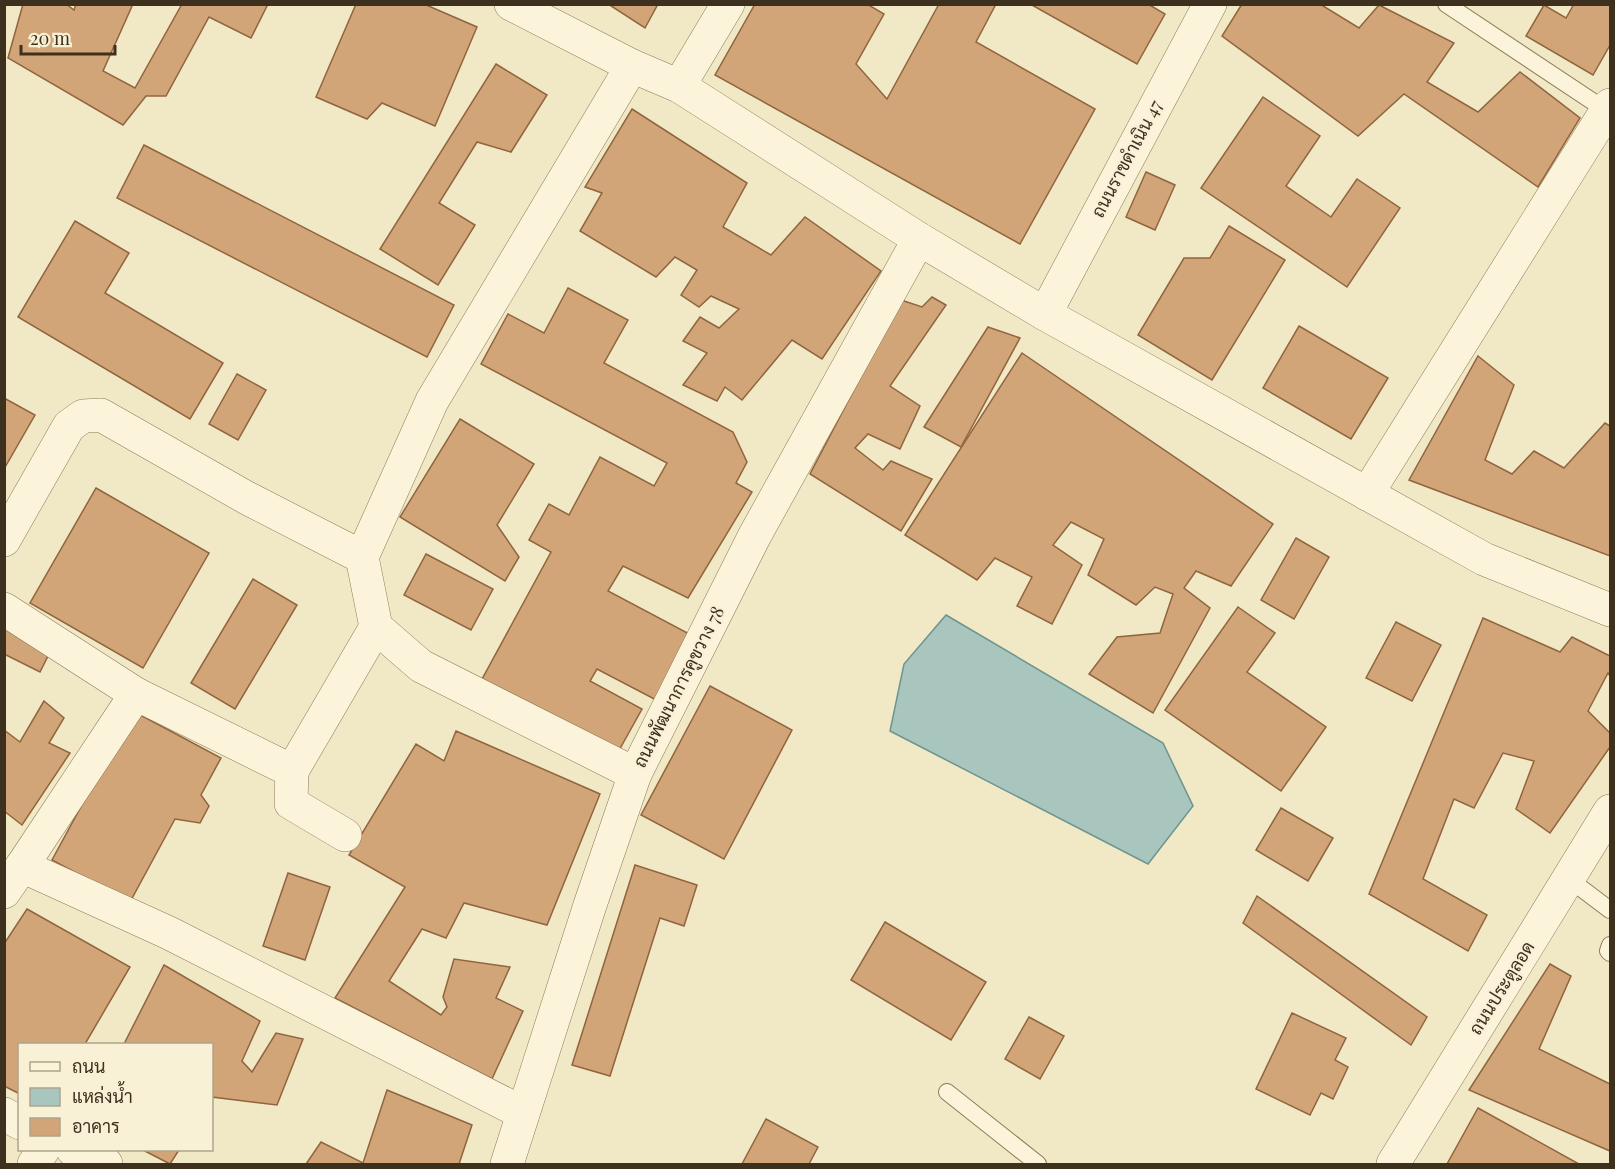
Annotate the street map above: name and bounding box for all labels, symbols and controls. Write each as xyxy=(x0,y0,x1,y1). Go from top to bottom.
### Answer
scale bar xyxy=(21,18,116,56)
text: 20 m xyxy=(30,26,70,50)
street label: ถนนราขดำเนิน 47 xyxy=(1085,95,1167,221)
street label: ถนนพัฒนาการคูขวาง 78 xyxy=(627,602,731,772)
street label: ถนนประตูลอด xyxy=(1463,936,1541,1040)
legend xyxy=(18,1043,213,1151)
text: ถนน xyxy=(72,1054,105,1078)
text: แหล่งน้ำ xyxy=(72,1081,133,1108)
text: อาคาร xyxy=(72,1114,120,1138)

